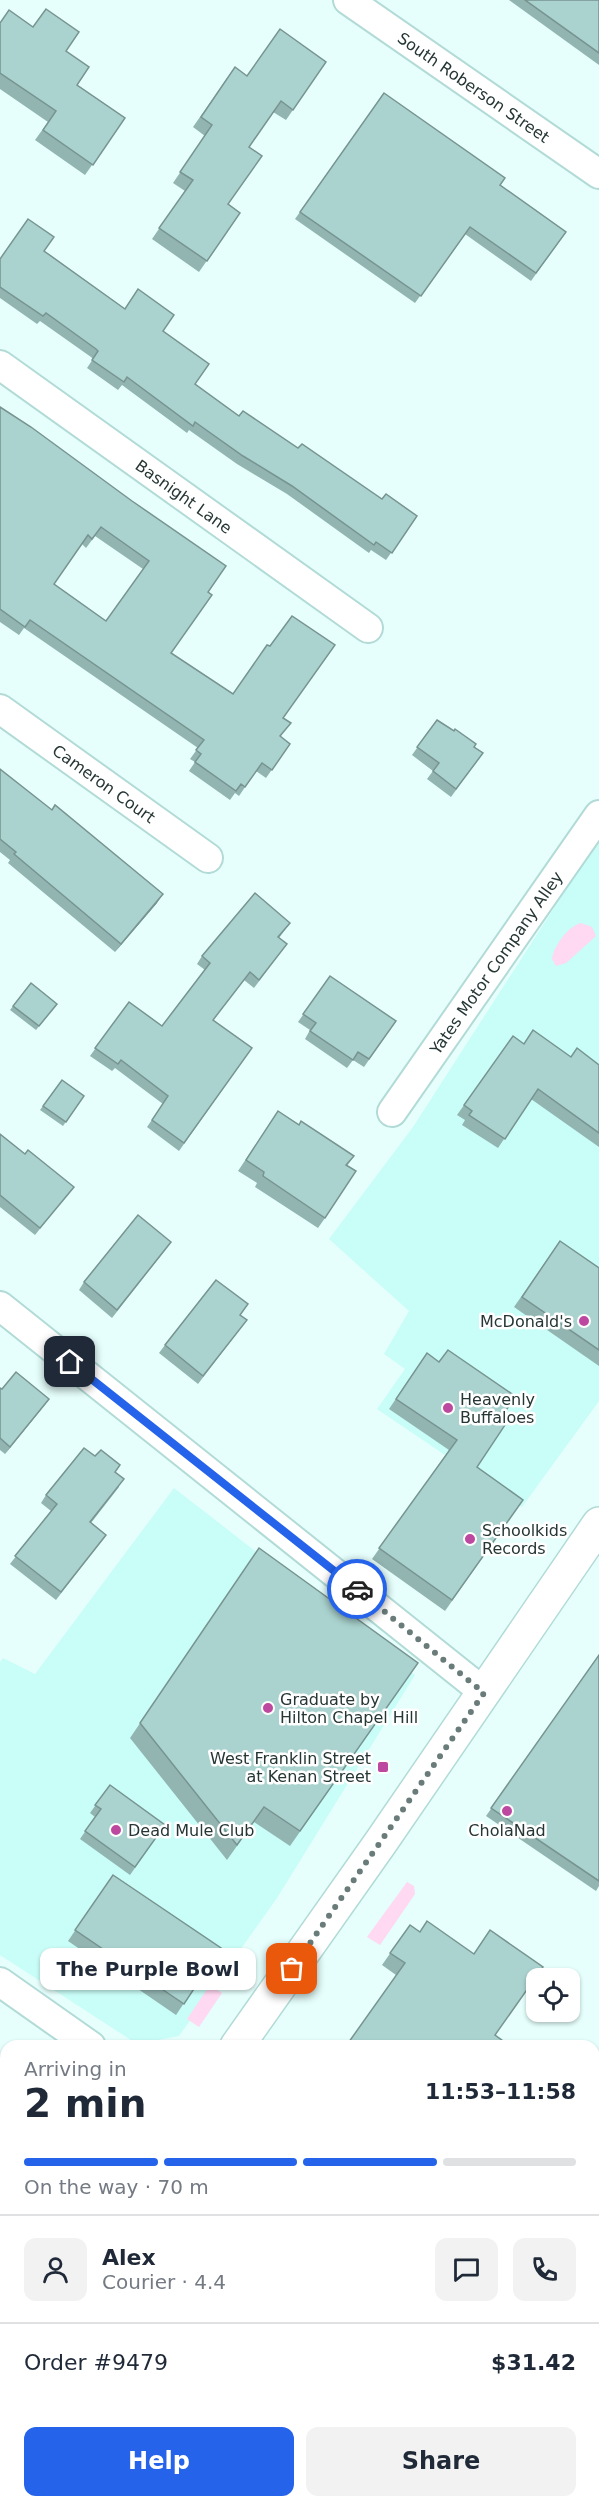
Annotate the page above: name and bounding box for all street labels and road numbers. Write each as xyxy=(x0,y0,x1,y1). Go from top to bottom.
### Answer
street label: South Roberson Street xyxy=(394,28,553,146)
street label: Basnight Lane xyxy=(132,455,236,537)
street label: Cameron Court xyxy=(49,740,159,827)
street label: Yates Motor Company Alley xyxy=(425,868,566,1059)

